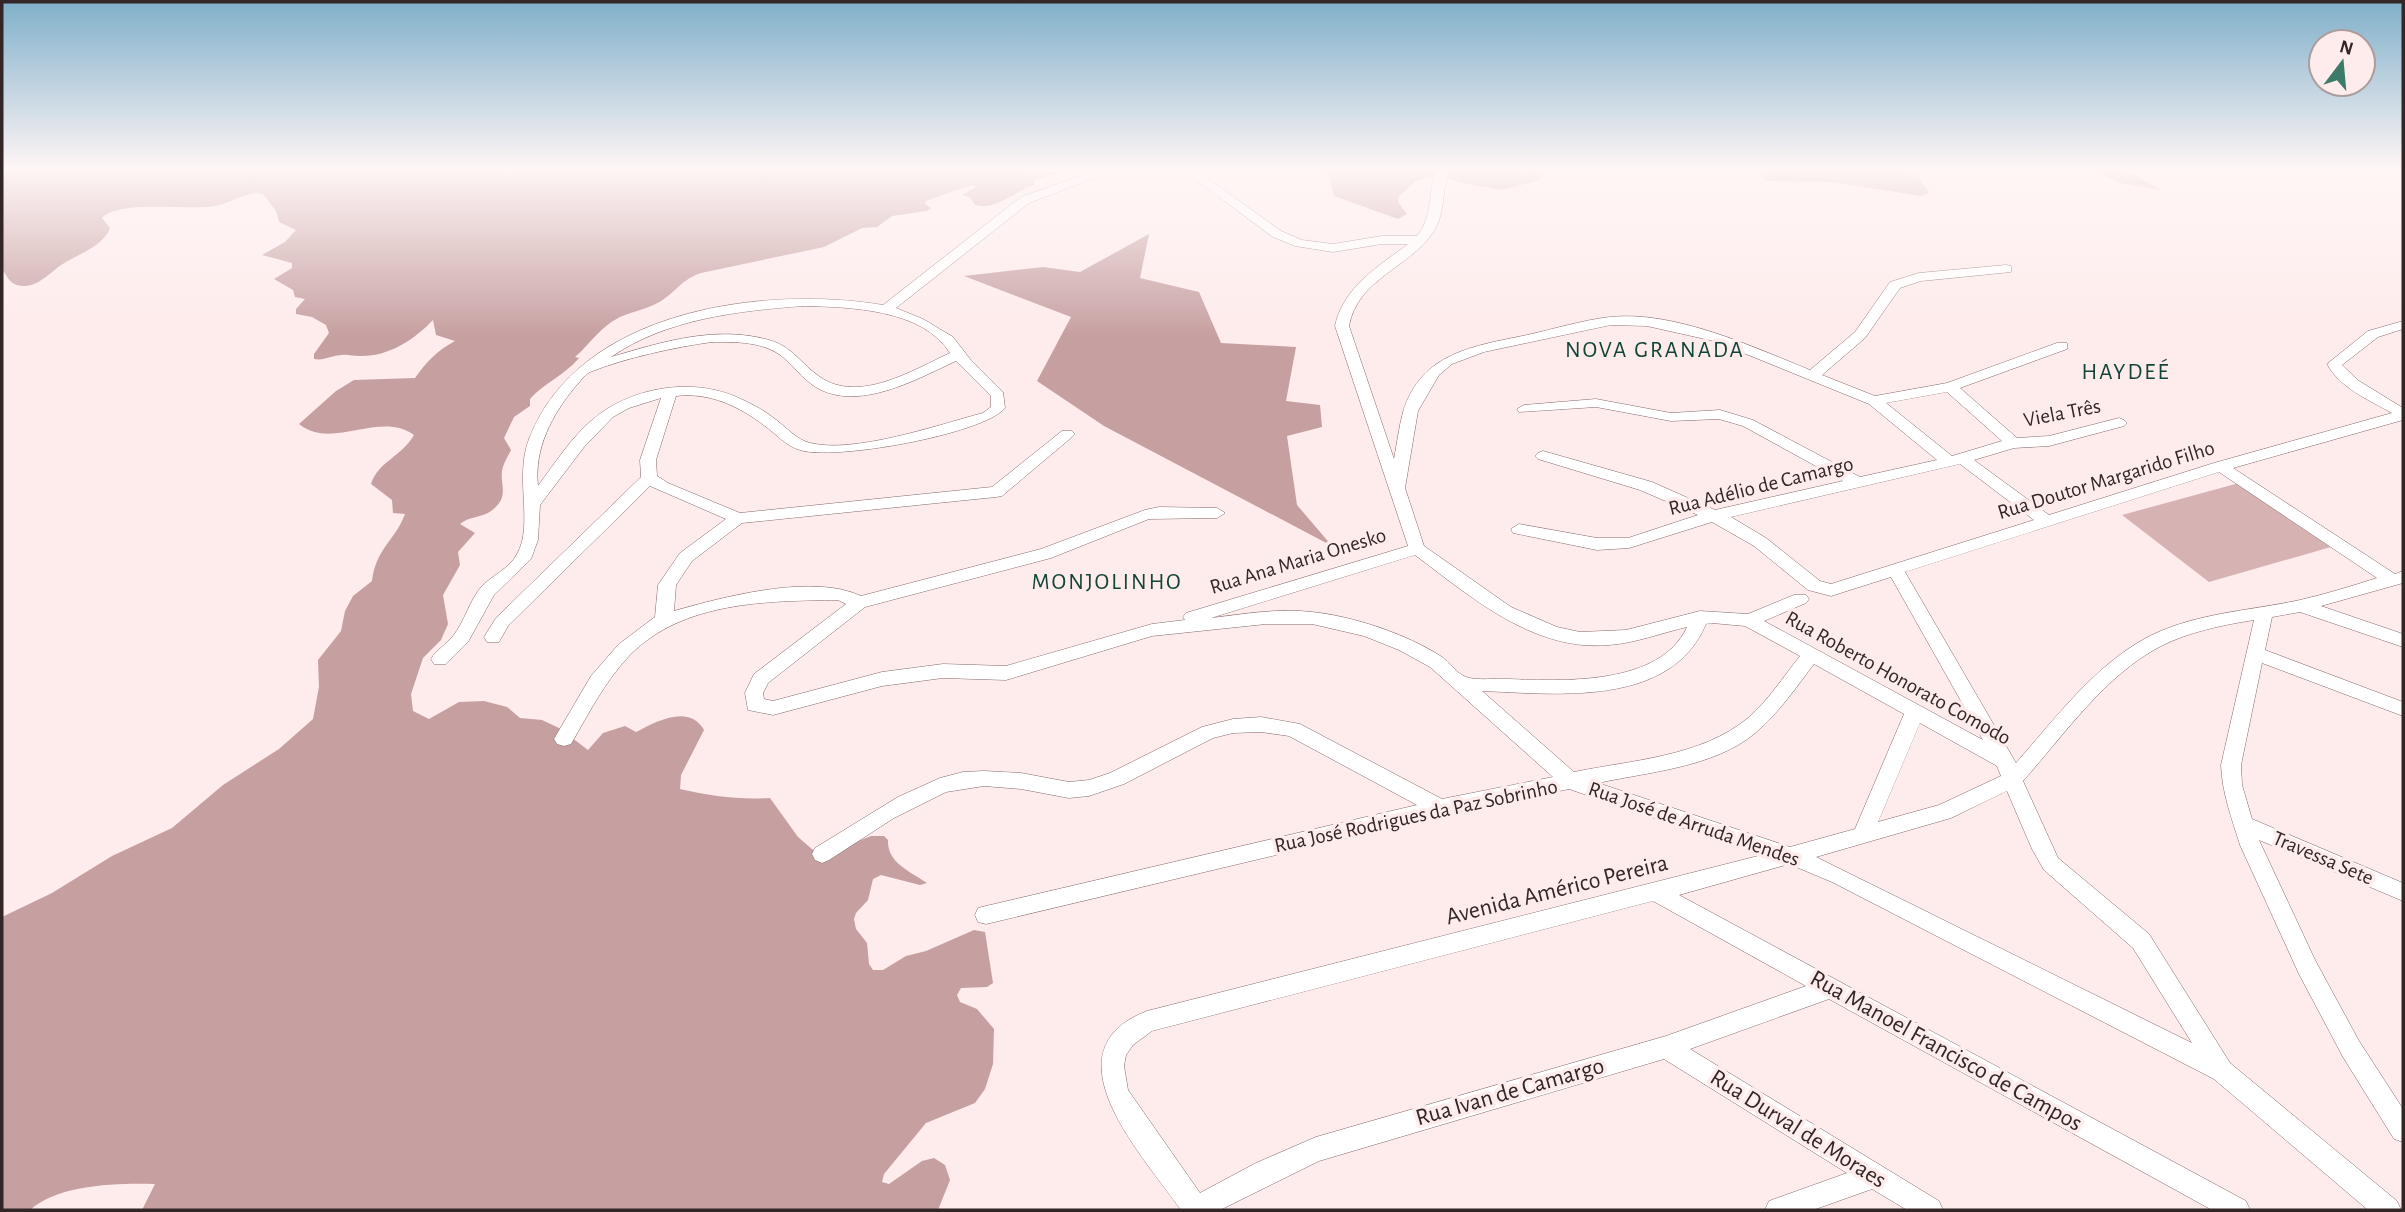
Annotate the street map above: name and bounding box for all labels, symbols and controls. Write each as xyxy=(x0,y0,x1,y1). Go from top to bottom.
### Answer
north arrow xyxy=(2307,28,2377,98)
text: N xyxy=(2337,37,2355,59)
district label: NOVA GRANADA xyxy=(1565,339,1745,362)
district label: HAYDEÉ xyxy=(2081,358,2171,384)
street label: Viela Três xyxy=(2022,395,2102,431)
street label: Rua Doutor Margarido Filho xyxy=(1995,437,2217,523)
street label: Rua Adélio de Camargo xyxy=(1667,453,1855,519)
street label: Rua Ana Maria Onesko xyxy=(1207,524,1389,598)
district label: MONJOLINHO xyxy=(1031,571,1183,594)
street label: Rua Roberto Honorato Comodo xyxy=(1782,607,2014,749)
street label: Rua José Rodrigues da Paz Sobrinho xyxy=(1273,776,1559,856)
street label: Rua José de Arruda Mendes xyxy=(1586,778,1802,870)
street label: Travessa Sete xyxy=(2270,827,2376,889)
street label: Avenida Américo Pereira xyxy=(1443,851,1671,929)
street label: Rua Manoel Francisco de Campos xyxy=(1806,966,2086,1136)
street label: Rua Ivan de Camargo xyxy=(1413,1054,1607,1130)
street label: Rua Durval de Moraes xyxy=(1706,1065,1890,1193)

